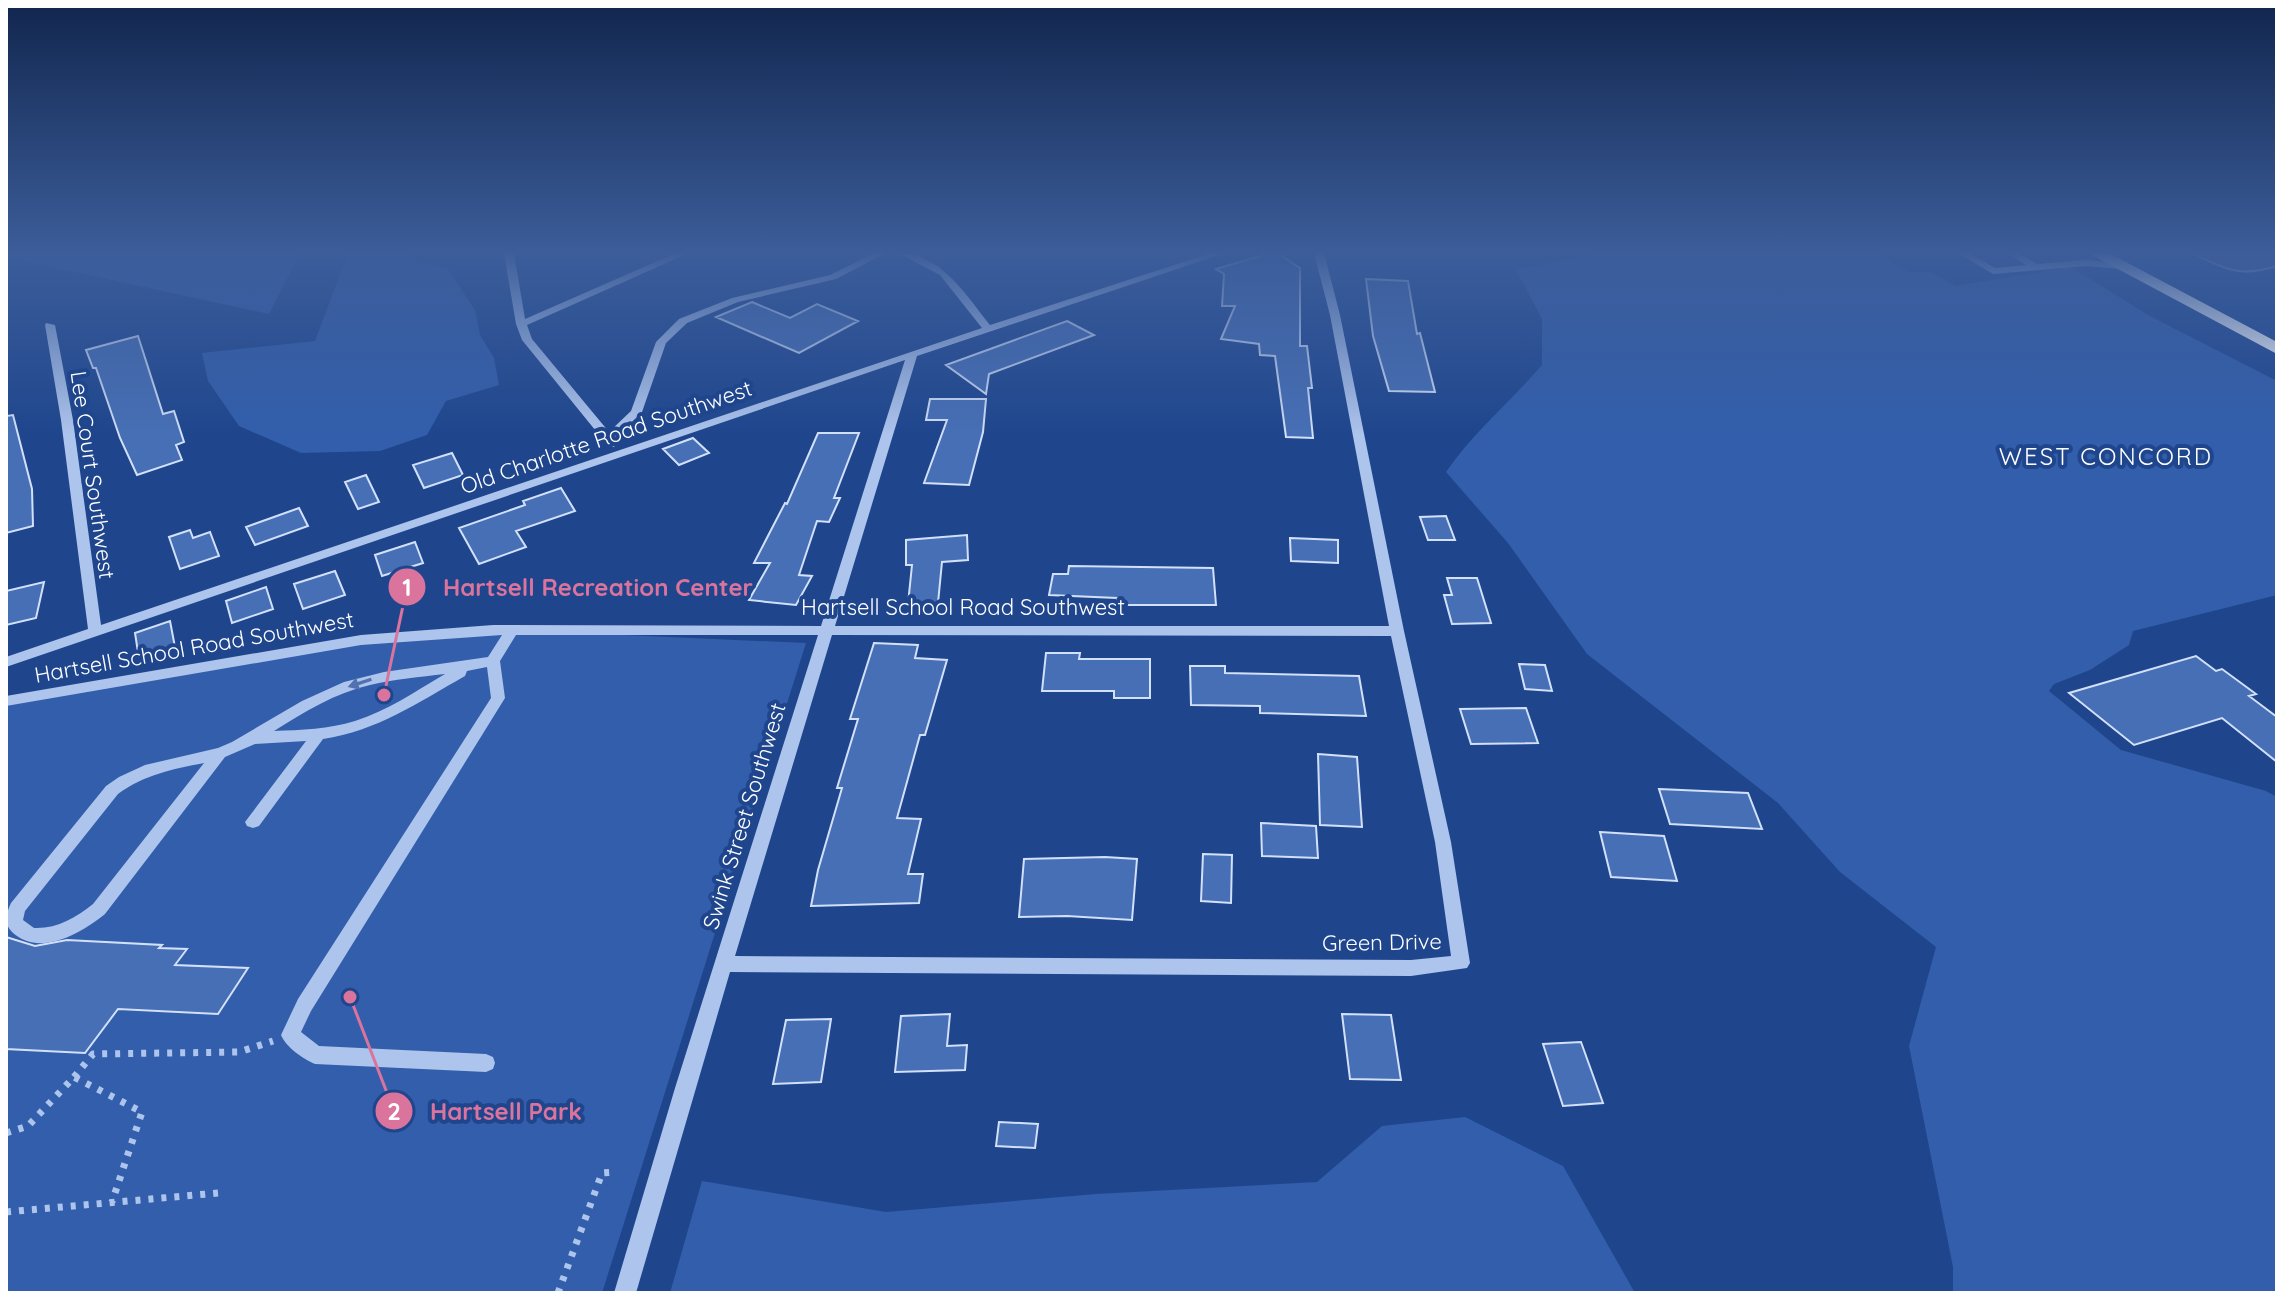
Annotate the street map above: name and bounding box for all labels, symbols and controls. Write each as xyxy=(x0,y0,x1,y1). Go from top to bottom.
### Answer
street label: Lee Court Southwest xyxy=(65,369,121,581)
street label: Old Charlotte Road Southwest xyxy=(457,374,755,500)
district label: WEST CONCORD xyxy=(1999,441,2213,471)
callout: Hartsell Recreation Center xyxy=(387,563,769,611)
text: 1 xyxy=(402,572,412,602)
text: Hartsell Recreation Center xyxy=(443,572,753,602)
street label: Hartsell School Road Southwest xyxy=(801,593,1125,621)
street label: Hartsell School Road Southwest xyxy=(32,605,356,689)
one-way arrow xyxy=(348,677,372,689)
street label: Swink Street Southwest xyxy=(696,699,792,933)
street label: Green Drive xyxy=(1322,927,1442,957)
callout: Hartsell Park xyxy=(374,1087,598,1135)
text: 2 xyxy=(387,1096,401,1126)
text: Hartsell Park xyxy=(430,1096,582,1126)

